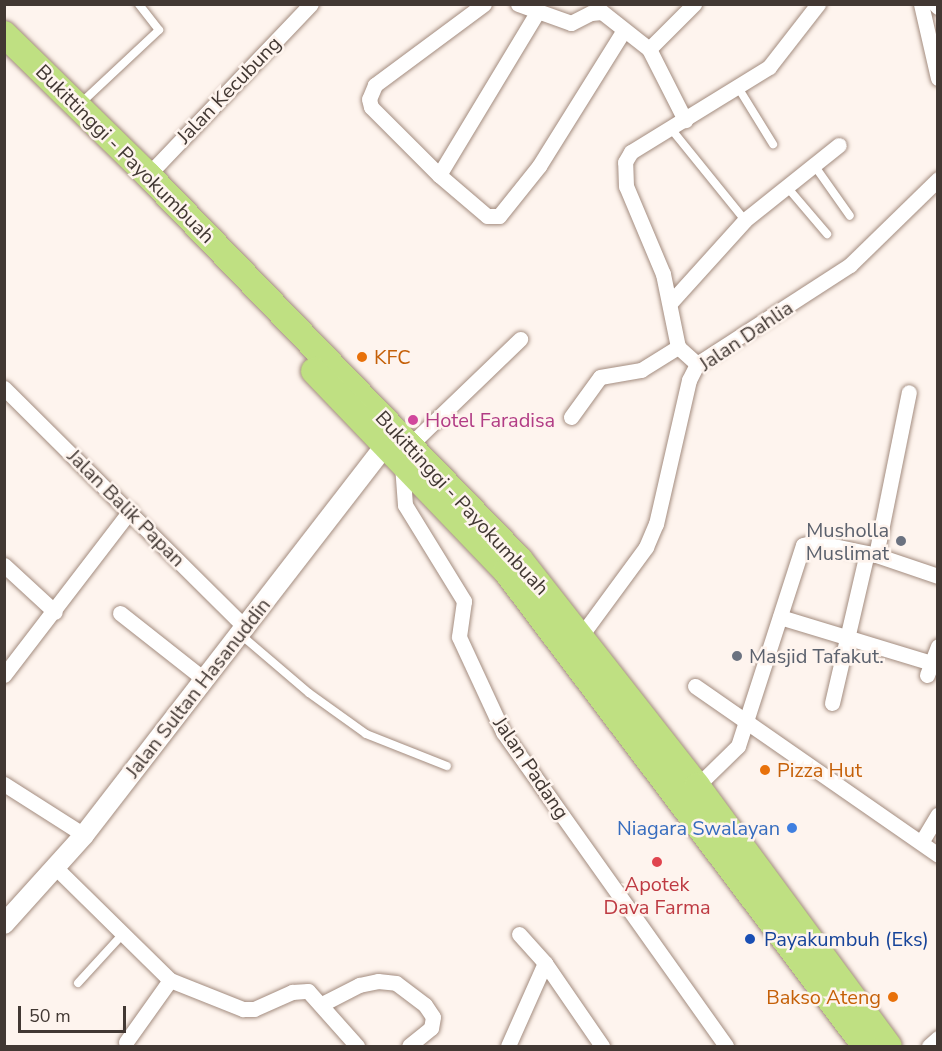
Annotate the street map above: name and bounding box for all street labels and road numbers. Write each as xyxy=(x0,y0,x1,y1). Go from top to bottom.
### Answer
street label: Jalan Kecubung xyxy=(172,32,286,148)
street label: Bukittinggi - Payokumbuah xyxy=(31,60,219,248)
street label: Jalan Dahlia xyxy=(694,296,798,376)
street label: Bukittinggi - Payokumbuah xyxy=(370,406,554,600)
street label: Jalan Balik Papan xyxy=(62,444,190,572)
street label: Jalan Sultan Hasanuddin xyxy=(120,593,276,783)
street label: Jalan Padang xyxy=(488,712,574,824)

